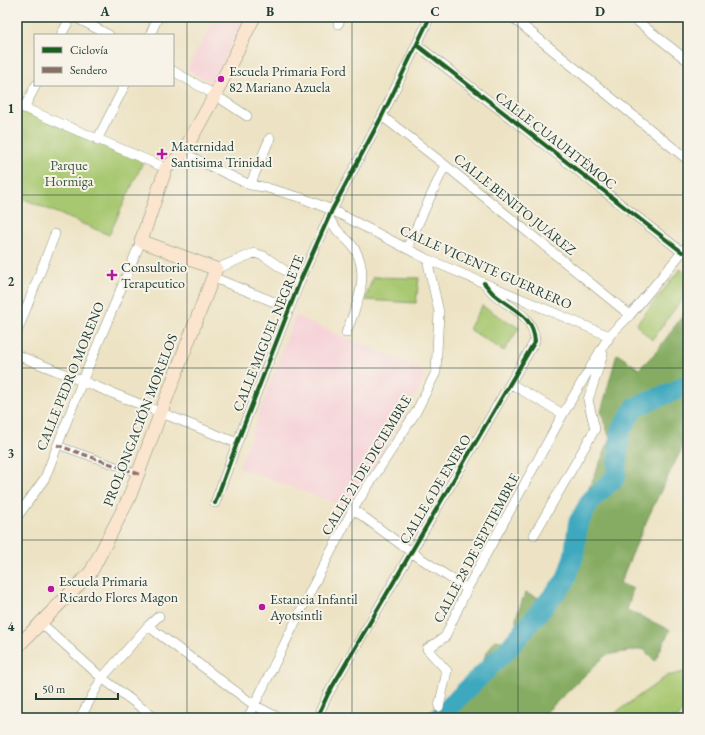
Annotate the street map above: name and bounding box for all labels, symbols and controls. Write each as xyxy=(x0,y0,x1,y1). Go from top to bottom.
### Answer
text: A xyxy=(99,3,110,20)
text: B xyxy=(266,3,274,20)
text: C xyxy=(430,3,440,20)
text: D xyxy=(595,3,605,20)
legend xyxy=(34,34,174,86)
text: Ciclovía xyxy=(70,42,108,58)
text: Sendero xyxy=(70,62,107,78)
place label: Escuela Primaria Ford 82 Mariano Azuela xyxy=(229,62,347,96)
marker: Escuela Primaria Ford 82 Mariano Azuela xyxy=(216,74,226,84)
street label: CALLE CUAUHTÉMOC xyxy=(492,87,620,193)
text: 1 xyxy=(8,100,15,117)
place label: Maternidad Santisima Trinidad xyxy=(171,137,273,171)
marker: Maternidad Santisima Trinidad xyxy=(156,148,168,160)
street label: CALLE BENITO JUÁREZ xyxy=(450,149,580,259)
park label: Parque Hormiga xyxy=(45,156,94,190)
street label: CALLE VICENTE GUERRERO xyxy=(397,221,575,313)
street label: CALLE MIGUEL NEGRETE xyxy=(228,252,308,414)
place label: Consultorio Terapeutico xyxy=(121,258,187,292)
marker: Consultorio Terapeutico xyxy=(106,269,118,281)
text: 2 xyxy=(8,273,15,290)
street label: CALLE PEDRO MORENO xyxy=(32,299,108,453)
street label: PROLONGACIÓN MORELOS xyxy=(99,331,181,509)
street label: CALLE 21 DE DICIEMBRE xyxy=(317,391,415,539)
street label: CALLE 6 DE ENERO xyxy=(395,431,475,547)
text: 3 xyxy=(8,445,15,462)
street label: CALLE 28 DE SEPTIEMBRE xyxy=(429,470,523,626)
place label: Escuela Primaria Ricardo Flores Magon xyxy=(59,572,179,606)
marker: Escuela Primaria Ricardo Flores Magon xyxy=(46,584,56,594)
place label: Estancia Infantil Ayotsintli xyxy=(269,590,358,624)
marker: Estancia Infantil Ayotsintli xyxy=(257,602,267,612)
text: 4 xyxy=(8,618,15,635)
scale bar xyxy=(36,675,118,701)
text: 50 m xyxy=(42,681,66,697)

